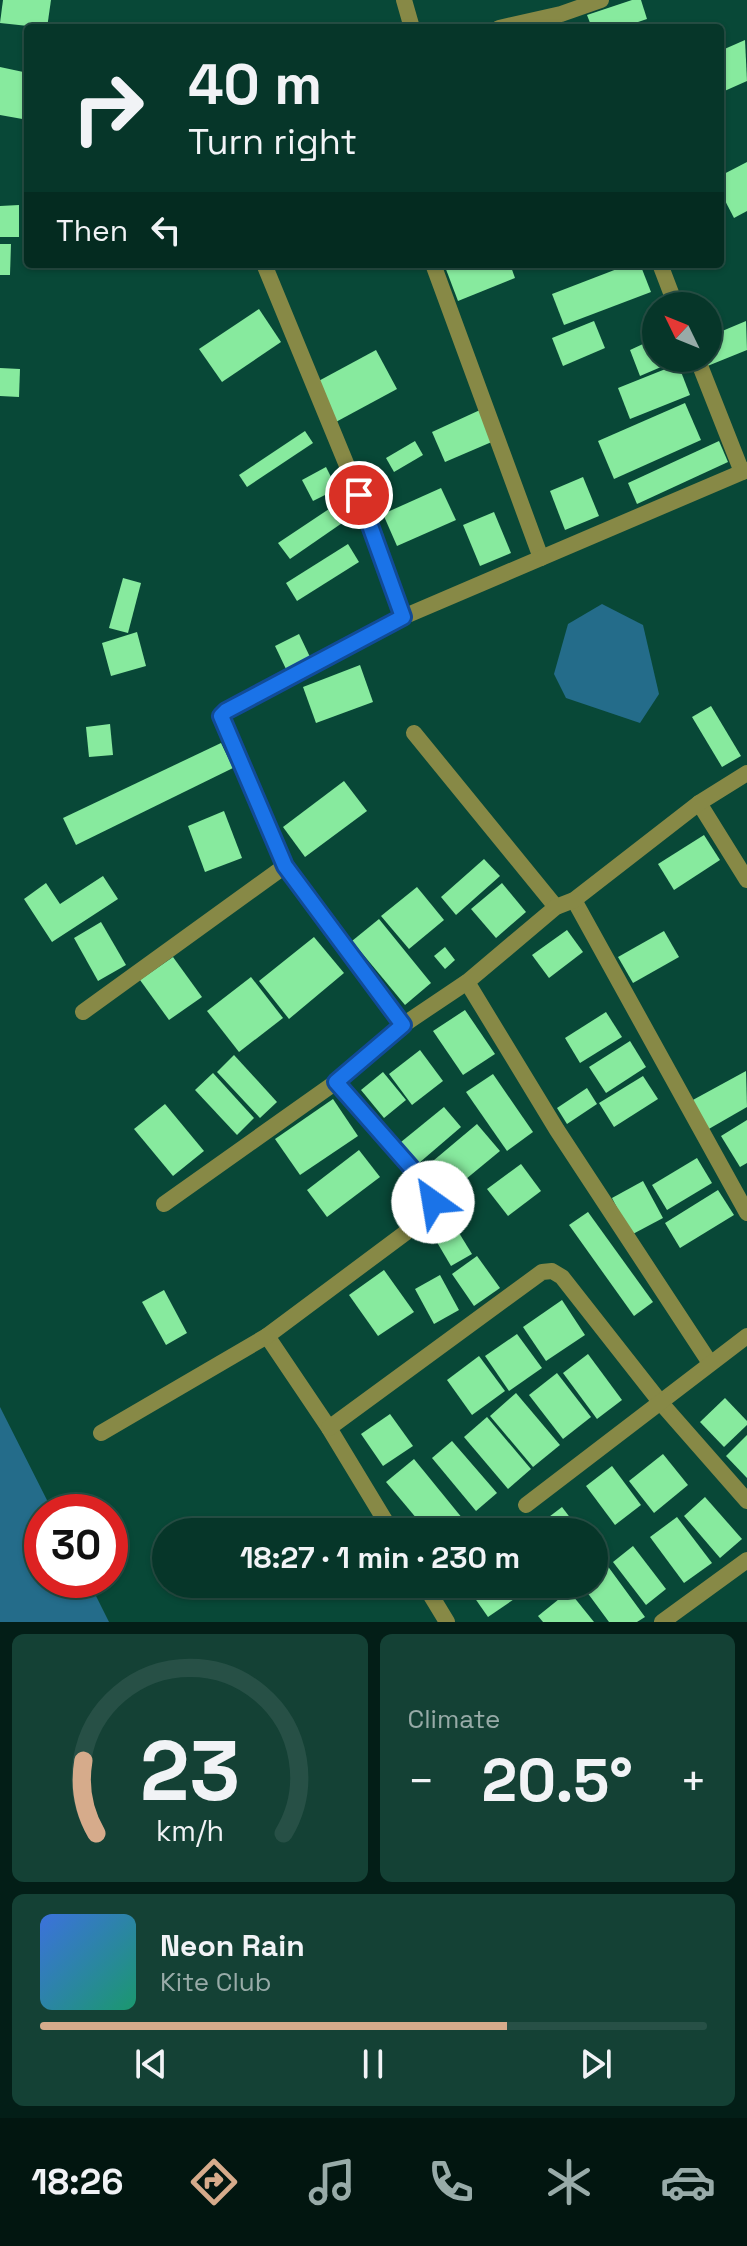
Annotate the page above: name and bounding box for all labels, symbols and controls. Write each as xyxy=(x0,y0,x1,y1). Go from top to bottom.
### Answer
text: 40 m xyxy=(188,49,322,120)
icon: right xyxy=(56,56,160,160)
text: Turn right xyxy=(188,119,357,165)
icon: left xyxy=(144,208,188,252)
text: Then xyxy=(56,211,128,250)
north arrow xyxy=(642,292,722,372)
map controls xyxy=(642,292,722,372)
pin xyxy=(325,461,393,529)
icon: arrive xyxy=(337,473,381,517)
position arrow xyxy=(391,1160,475,1244)
speed limit sign: 30 xyxy=(24,1494,128,1598)
text: 18:27 · 1 min · 230 m xyxy=(240,1538,520,1577)
text: Climate xyxy=(408,1702,500,1736)
text: 23 xyxy=(140,1718,240,1824)
text: 20.5° xyxy=(482,1742,633,1819)
text: − xyxy=(408,1753,435,1809)
text: + xyxy=(680,1753,707,1809)
text: km/h xyxy=(156,1813,224,1849)
text: Neon Rain xyxy=(160,1926,305,1965)
text: Kite Club xyxy=(160,1965,272,1999)
icon: previous xyxy=(129,2042,173,2086)
icon: pause xyxy=(351,2042,395,2086)
icon: next xyxy=(574,2042,618,2086)
icon: directions xyxy=(186,2154,242,2210)
icon: music xyxy=(304,2154,360,2210)
icon: phone xyxy=(423,2154,479,2210)
icon: climate xyxy=(541,2154,597,2210)
icon: car xyxy=(660,2154,716,2210)
text: 18:26 xyxy=(31,2159,123,2205)

